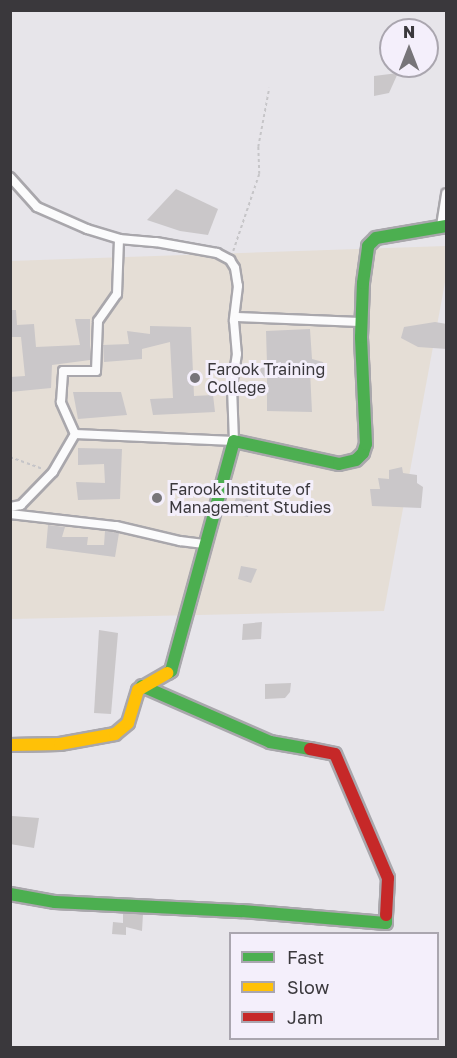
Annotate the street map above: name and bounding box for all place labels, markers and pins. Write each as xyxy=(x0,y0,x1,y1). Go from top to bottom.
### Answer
place label: Farook Training College xyxy=(207,359,325,397)
marker: Farook Training College xyxy=(188,371,202,385)
place label: Farook Institute of Management Studies xyxy=(169,479,331,517)
marker: Farook Institute of Management Studies xyxy=(150,491,164,505)

